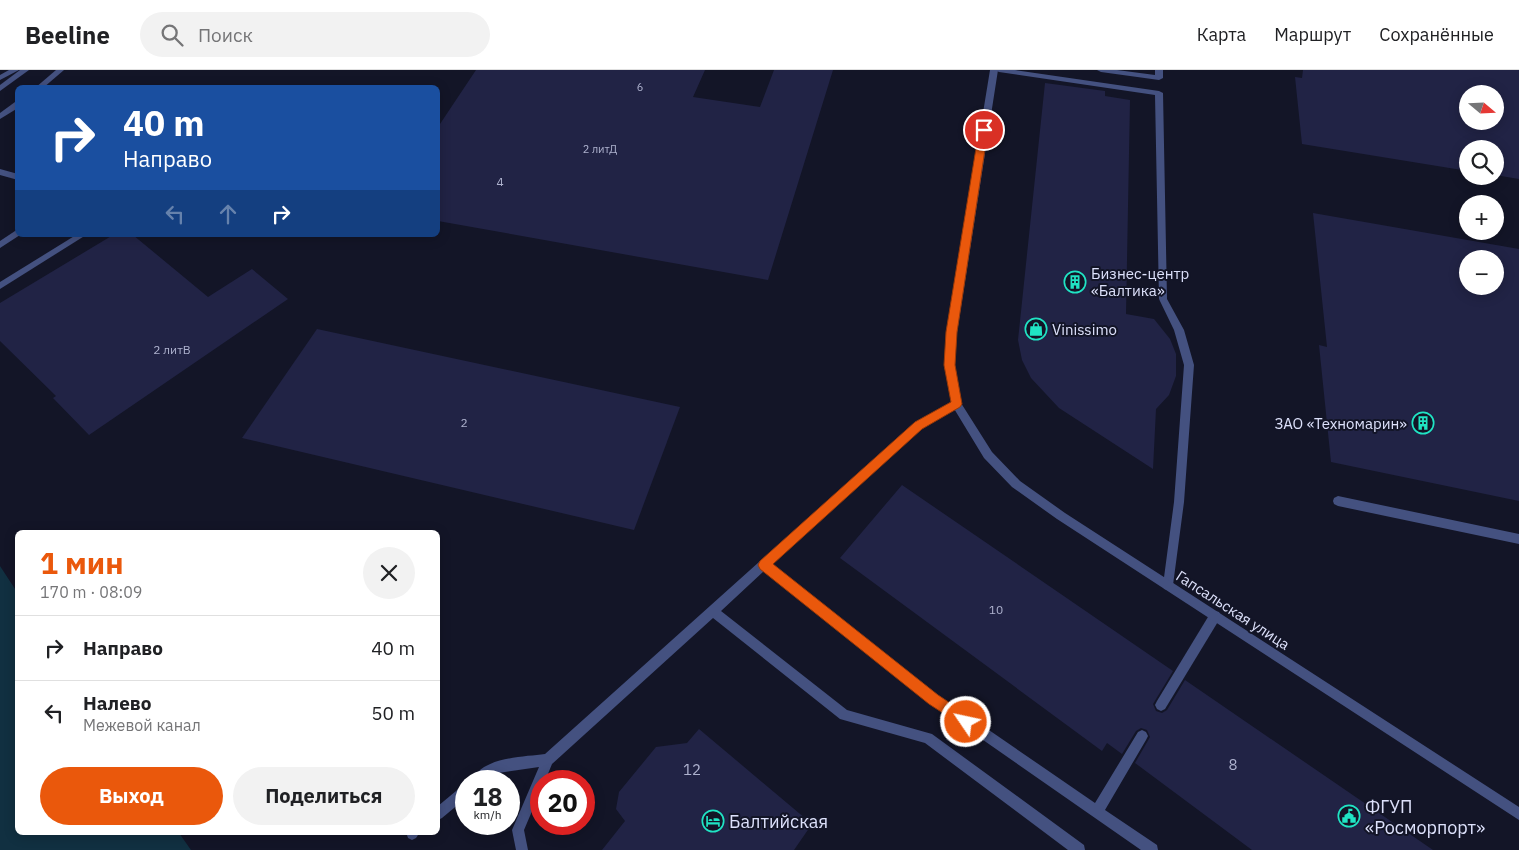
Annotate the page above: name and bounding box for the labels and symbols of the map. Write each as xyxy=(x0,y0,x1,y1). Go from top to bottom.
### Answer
house number: 6 xyxy=(637,80,643,94)
north arrow xyxy=(1459,85,1504,130)
pin xyxy=(963,109,1005,151)
house number: 2 литД xyxy=(583,142,617,156)
house number: 4 xyxy=(496,174,504,189)
place label: Бизнес-центр «Балтика» xyxy=(1091,264,1189,300)
building icon: Бизнес-центр «Балтика» xyxy=(1063,270,1087,294)
shop icon: Vinissimo xyxy=(1024,317,1048,341)
place label: Vinissimo xyxy=(1052,320,1117,339)
house number: 2 литВ xyxy=(153,342,191,357)
building icon: ЗАО «Техномарин» xyxy=(1411,411,1435,435)
place label: ЗАО «Техномарин» xyxy=(1275,414,1407,433)
house number: 2 xyxy=(460,415,468,430)
street label: Гапсальская улица xyxy=(1173,566,1293,654)
house number: 10 xyxy=(989,602,1003,617)
position arrow xyxy=(939,695,991,747)
house number: 8 xyxy=(1228,755,1238,774)
house number: 12 xyxy=(683,760,701,779)
speed limit sign: 20 xyxy=(530,770,595,835)
place label: ФГУП «Росморпорт» xyxy=(1365,795,1485,839)
public building icon: ФГУП «Росморпорт» xyxy=(1337,804,1361,828)
hotel icon: Балтийская xyxy=(701,809,725,833)
place label: Балтийская xyxy=(729,810,828,833)

